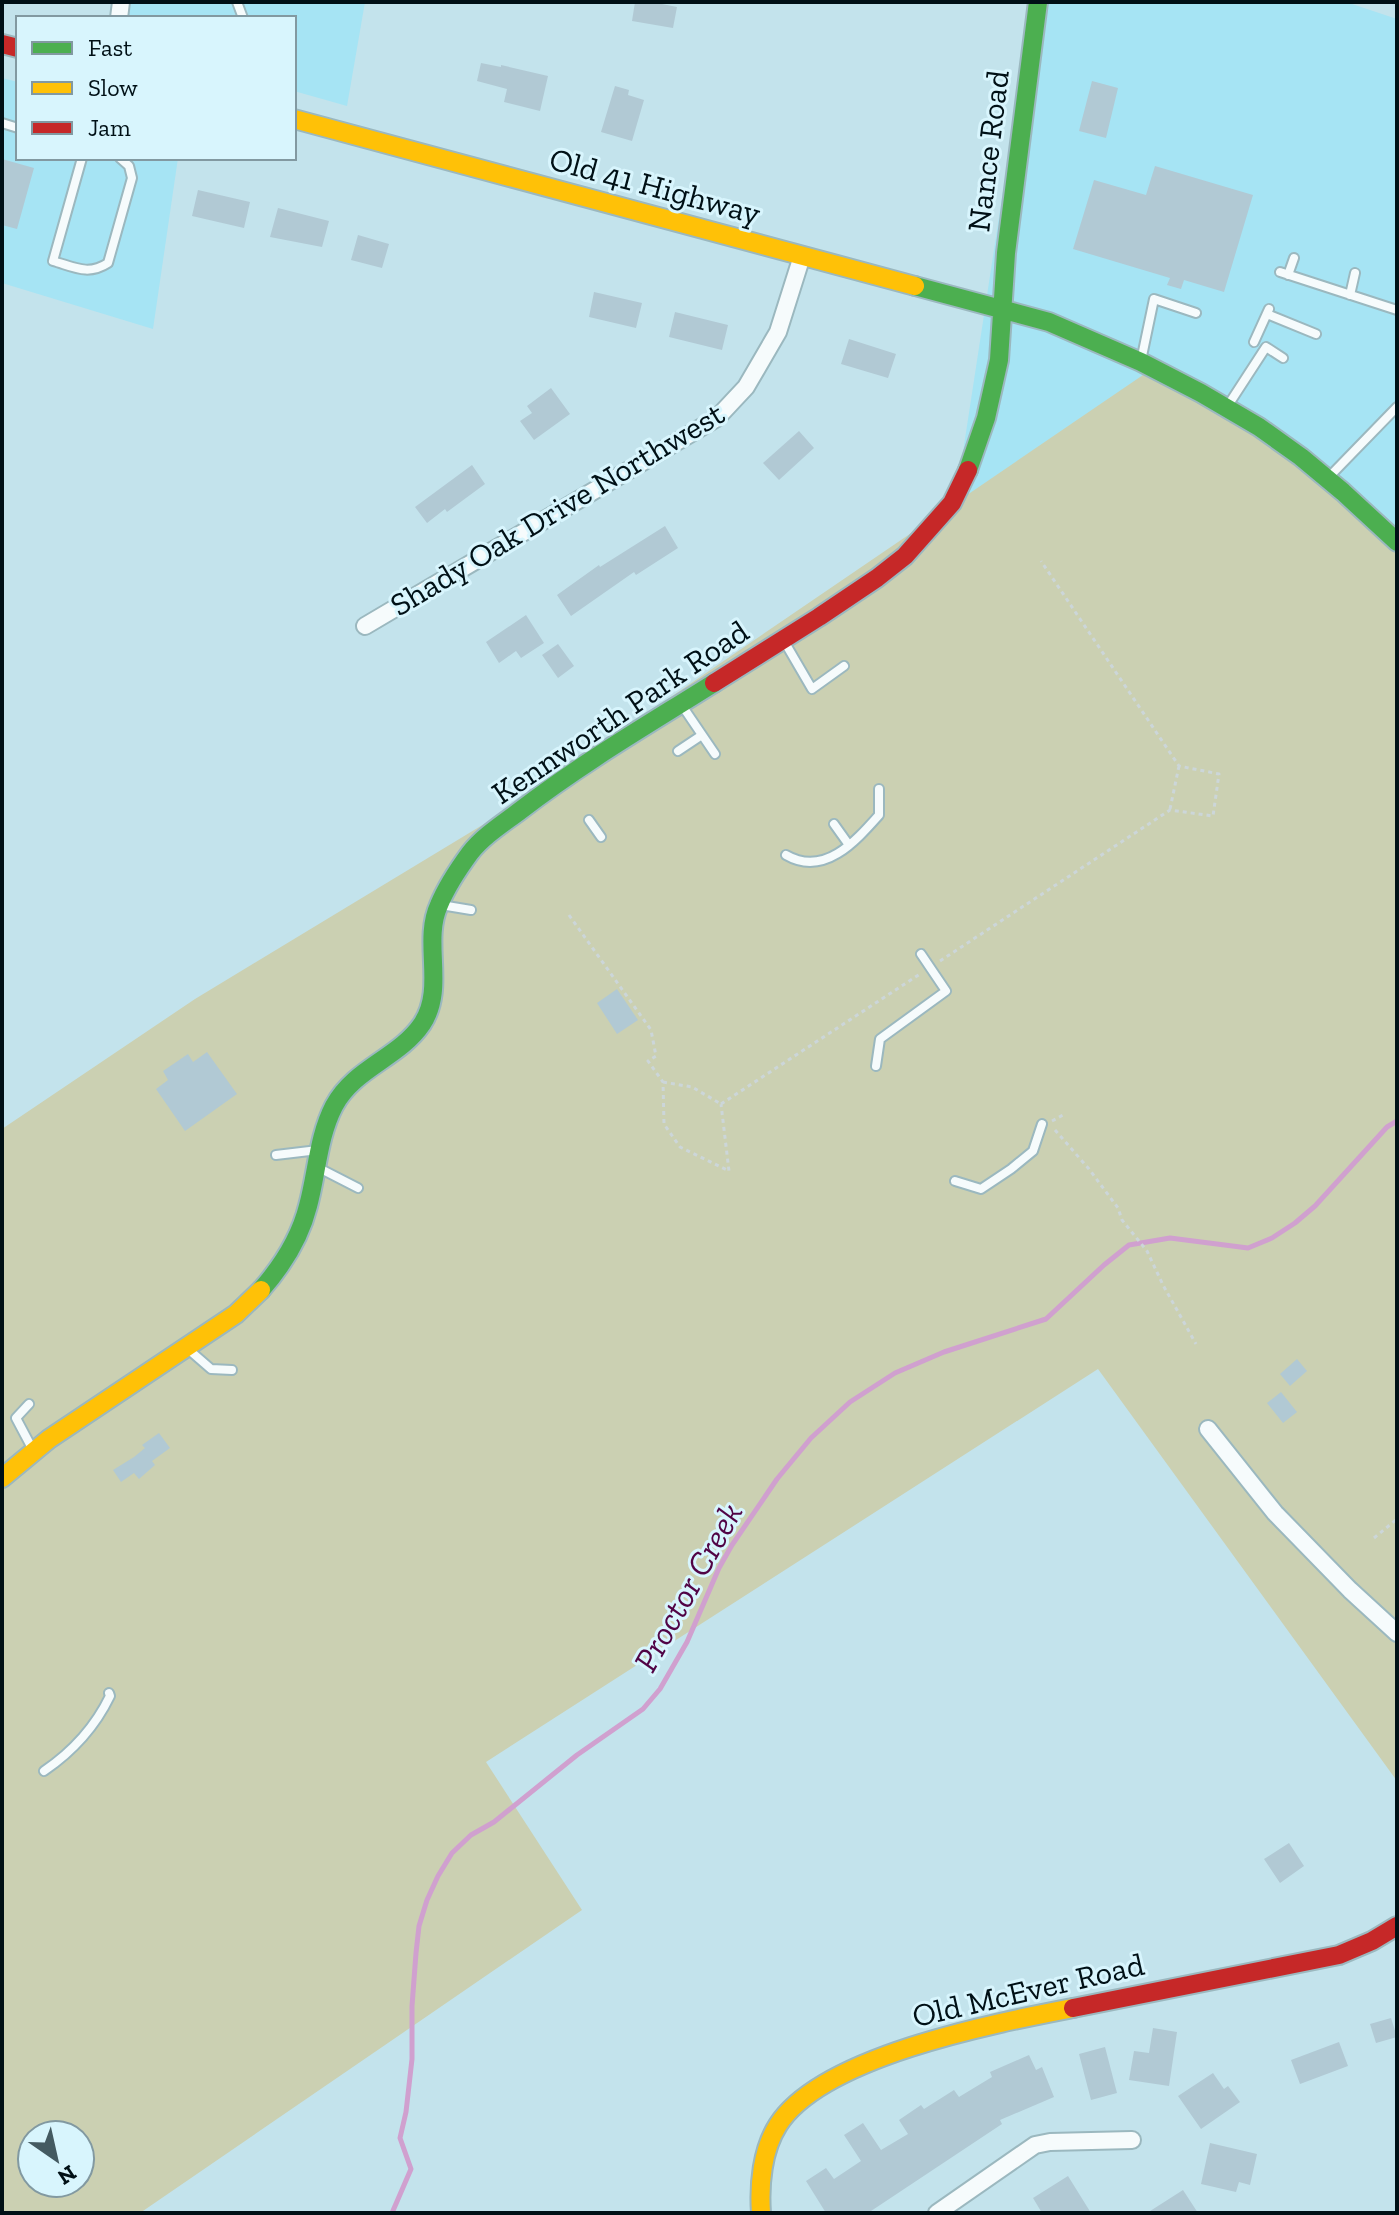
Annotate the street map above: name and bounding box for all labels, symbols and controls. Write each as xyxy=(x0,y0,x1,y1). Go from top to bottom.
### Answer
legend xyxy=(16,16,296,160)
text: Fast xyxy=(88,33,132,62)
street label: Nance Road xyxy=(959,68,1017,234)
text: Slow xyxy=(88,73,138,102)
text: Jam xyxy=(88,113,131,142)
street label: Old 41 Highway xyxy=(545,140,765,233)
street label: Shady Oak Drive Northwest xyxy=(383,394,731,624)
street label: Kennworth Park Road xyxy=(484,612,756,812)
water label: Proctor Creek xyxy=(625,1496,751,1678)
street label: Old McEver Road xyxy=(908,1945,1148,2035)
north arrow xyxy=(16,2119,96,2199)
text: N xyxy=(52,2159,81,2191)

